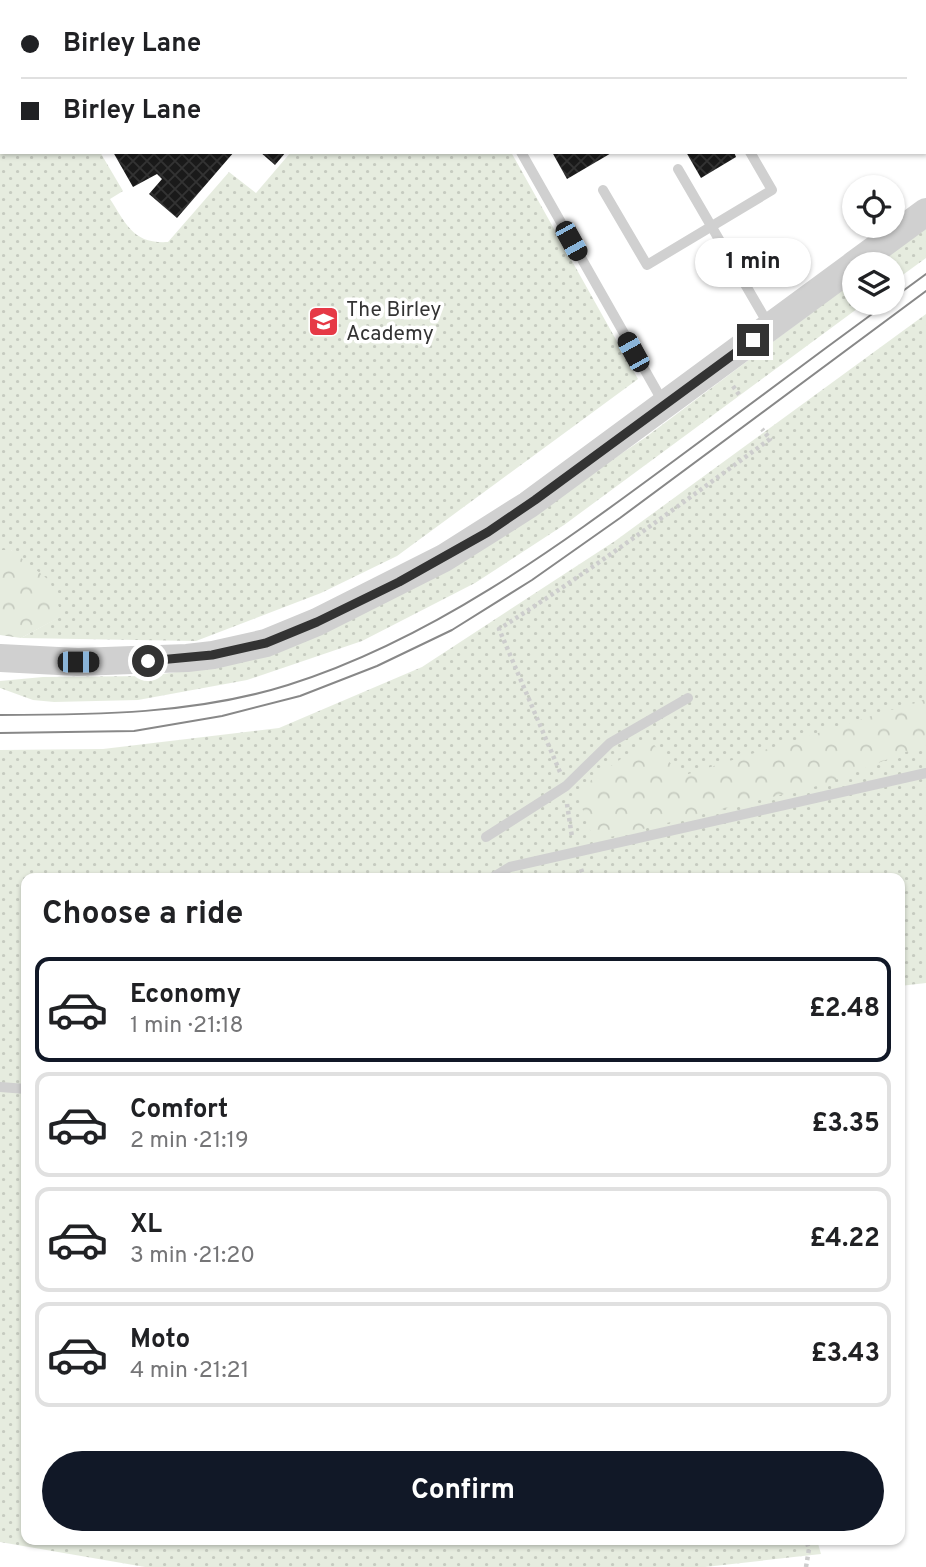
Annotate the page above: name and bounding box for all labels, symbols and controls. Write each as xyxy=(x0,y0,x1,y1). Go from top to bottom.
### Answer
text: Birley Lane xyxy=(63,28,201,61)
text: Birley Lane xyxy=(63,95,201,128)
map controls xyxy=(842,175,905,315)
button: locate xyxy=(842,175,905,238)
car xyxy=(552,218,591,264)
callout: 1 min xyxy=(695,238,811,288)
text: 1 min xyxy=(725,248,781,277)
button: layers xyxy=(842,252,905,315)
place label: The Birley Academy xyxy=(346,297,441,348)
school or university icon: The Birley Academy xyxy=(306,304,340,338)
route end xyxy=(737,324,769,356)
car xyxy=(614,329,653,375)
route start xyxy=(132,645,164,677)
car xyxy=(58,652,100,673)
text: Choose a ride xyxy=(42,895,243,935)
icon: car xyxy=(46,978,109,1041)
text: Economy xyxy=(130,979,241,1012)
text: £2.48 xyxy=(809,993,880,1026)
text: 1 min · 21:18 xyxy=(130,1012,244,1041)
icon: car xyxy=(46,1093,109,1156)
text: Comfort xyxy=(130,1094,228,1127)
text: £3.35 xyxy=(812,1108,880,1141)
text: 2 min · 21:19 xyxy=(130,1127,249,1156)
icon: car xyxy=(46,1208,109,1271)
text: XL xyxy=(130,1209,162,1242)
text: £4.22 xyxy=(810,1223,880,1256)
text: 3 min · 21:20 xyxy=(130,1242,255,1271)
icon: car xyxy=(46,1323,109,1386)
text: Moto xyxy=(130,1324,190,1357)
text: £3.43 xyxy=(811,1338,880,1371)
text: 4 min · 21:21 xyxy=(130,1357,249,1386)
button: Confirm xyxy=(42,1451,884,1531)

